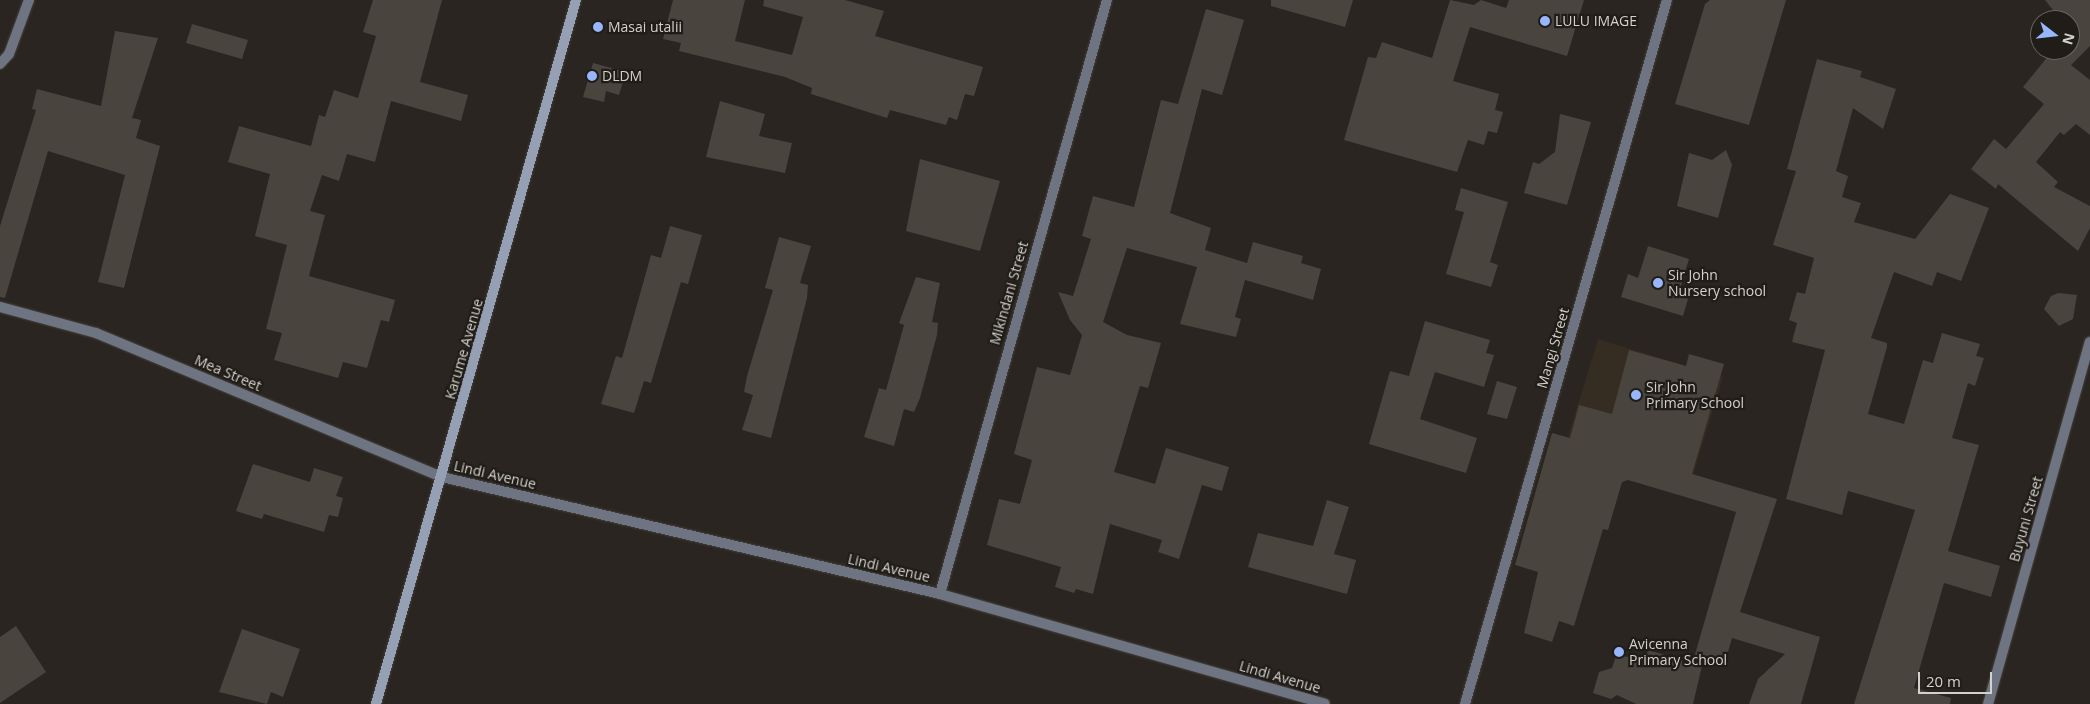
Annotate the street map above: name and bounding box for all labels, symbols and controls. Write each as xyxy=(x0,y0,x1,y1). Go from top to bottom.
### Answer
north arrow xyxy=(2030,10,2080,60)
place label: LULU IMAGE xyxy=(1555,13,1637,29)
marker: LULU IMAGE xyxy=(1539,15,1551,27)
place label: Masai utalii xyxy=(608,19,682,35)
marker: Masai utalii xyxy=(592,21,604,33)
text: N xyxy=(2058,31,2080,47)
place label: DLDM xyxy=(602,68,642,84)
marker: DLDM xyxy=(586,70,598,82)
street label: Mikindani Street xyxy=(986,239,1032,347)
place label: Sir John Nursery school xyxy=(1668,267,1766,300)
marker: Sir John Nursery school xyxy=(1652,277,1664,289)
street label: Karume Avenue xyxy=(442,297,486,401)
street label: Mangi Street xyxy=(1534,306,1572,390)
street label: Mea Street xyxy=(192,351,264,395)
place label: Sir John Primary School xyxy=(1646,379,1744,412)
marker: Sir John Primary School xyxy=(1630,389,1642,401)
street label: Lindi Avenue xyxy=(452,457,538,493)
street label: Buyuni Street xyxy=(2006,474,2046,564)
street label: Lindi Avenue xyxy=(846,550,932,586)
place label: Avicenna Primary School xyxy=(1629,636,1727,669)
marker: Avicenna Primary School xyxy=(1613,646,1625,658)
street label: Lindi Avenue xyxy=(1237,657,1323,697)
scale bar xyxy=(1920,662,1994,694)
text: 20 m xyxy=(1926,671,1961,691)

